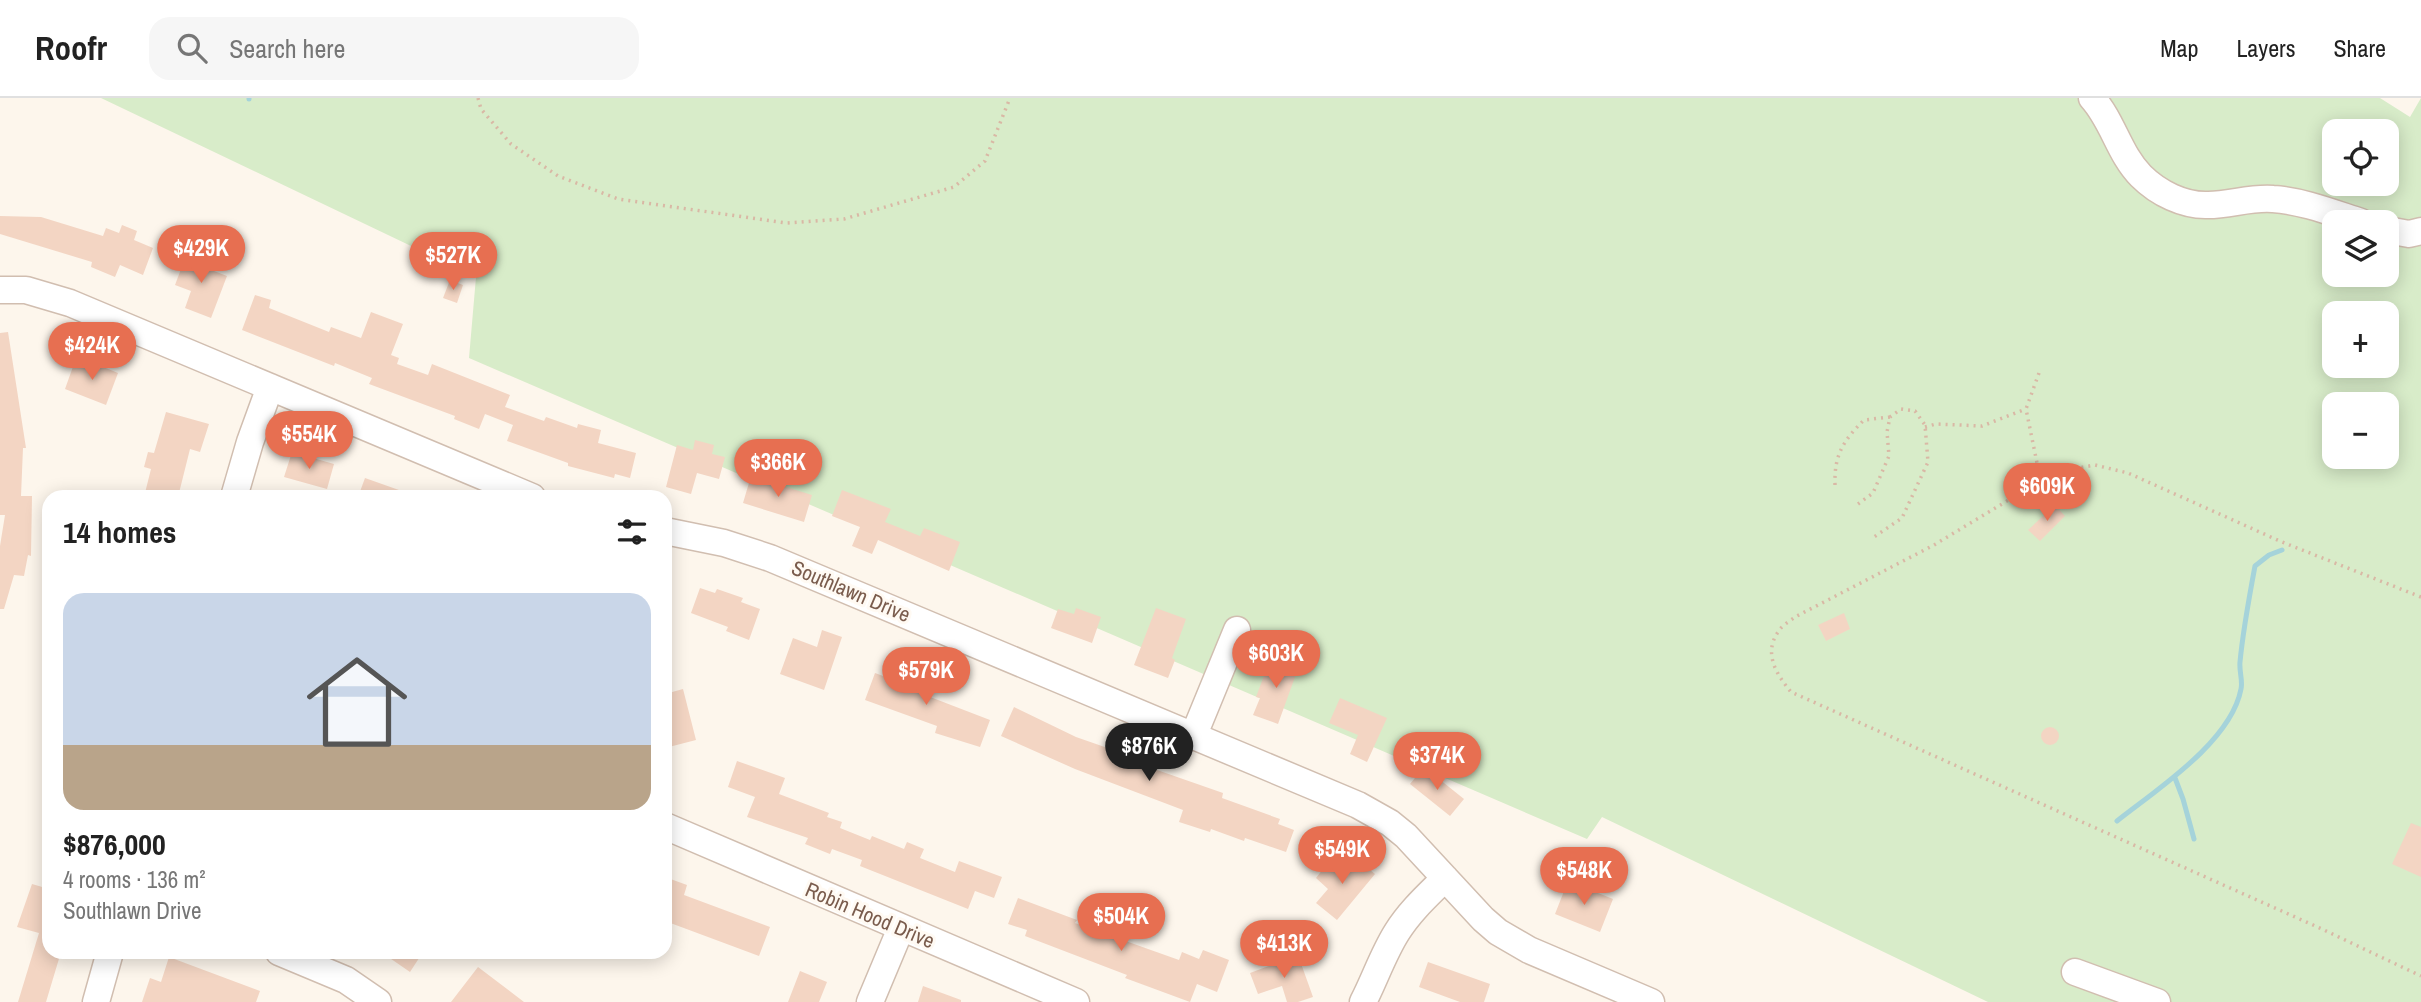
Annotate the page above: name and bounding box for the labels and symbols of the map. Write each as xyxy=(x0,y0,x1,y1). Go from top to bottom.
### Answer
pin: $429K xyxy=(152,226,250,285)
pin: $527K xyxy=(404,232,502,292)
pin: $424K xyxy=(43,322,141,382)
pin: $554K xyxy=(260,412,358,471)
pin: $366K xyxy=(729,440,827,499)
pin: $609K xyxy=(1998,464,2096,523)
street label: Southlawn Drive xyxy=(787,553,915,629)
pin: $603K xyxy=(1227,630,1325,690)
pin: $579K xyxy=(877,648,975,707)
pin: $876K xyxy=(1100,724,1198,783)
pin: $374K xyxy=(1388,732,1486,792)
pin: $549K xyxy=(1293,826,1391,886)
pin: $548K xyxy=(1535,848,1633,907)
street label: Robin Hood Drive xyxy=(801,875,939,955)
pin: $504K xyxy=(1072,894,1170,953)
pin: $413K xyxy=(1235,920,1333,980)

